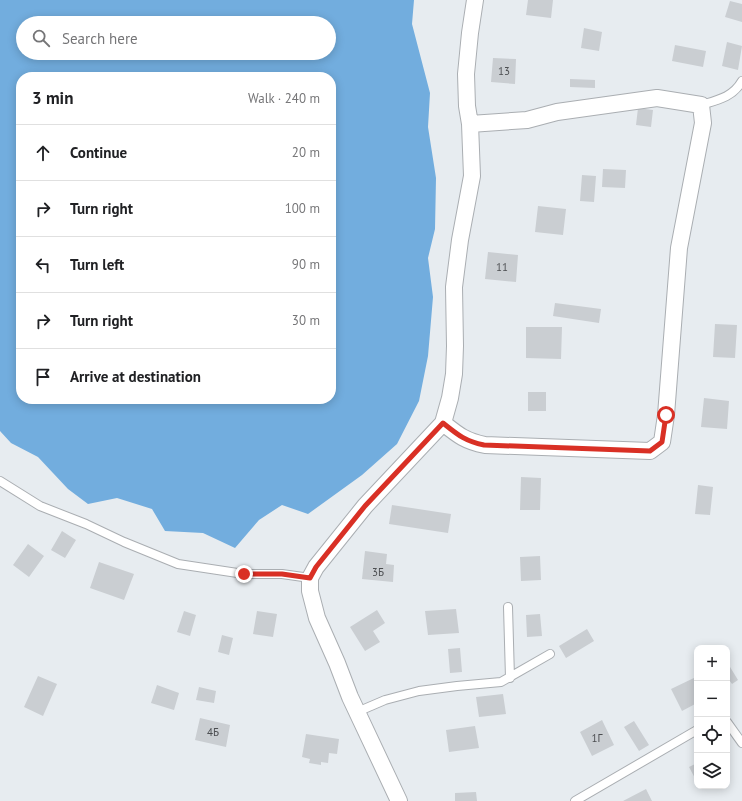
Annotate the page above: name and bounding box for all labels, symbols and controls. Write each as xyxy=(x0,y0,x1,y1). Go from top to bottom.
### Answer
search box xyxy=(16,16,336,60)
icon: search xyxy=(30,27,52,49)
text: Search here xyxy=(62,29,138,48)
house number: 13 xyxy=(498,64,510,78)
text: 3 min xyxy=(32,87,73,109)
text: Walk · 240 m xyxy=(248,90,320,107)
icon: ahead xyxy=(32,142,54,164)
text: Continue xyxy=(70,143,127,162)
text: 20 m xyxy=(292,144,320,161)
icon: right xyxy=(32,198,54,220)
text: Turn right xyxy=(70,199,133,218)
text: 100 m xyxy=(285,200,320,217)
icon: left xyxy=(32,254,54,276)
text: Turn left xyxy=(70,255,124,274)
text: 90 m xyxy=(292,256,320,273)
house number: 11 xyxy=(496,260,508,274)
icon: right xyxy=(32,310,54,332)
text: Turn right xyxy=(70,311,133,330)
text: 30 m xyxy=(292,312,320,329)
icon: arrive xyxy=(32,366,54,388)
text: Arrive at destination xyxy=(70,367,201,386)
route start xyxy=(657,406,675,424)
route end xyxy=(235,565,253,583)
house number: 3Б xyxy=(372,565,384,579)
map controls xyxy=(694,645,730,789)
button: + xyxy=(694,645,730,681)
button: − xyxy=(694,681,730,717)
button: locate xyxy=(694,717,730,753)
house number: 4Б xyxy=(207,725,219,739)
house number: 1Г xyxy=(592,731,604,745)
button: layers xyxy=(694,753,730,789)

